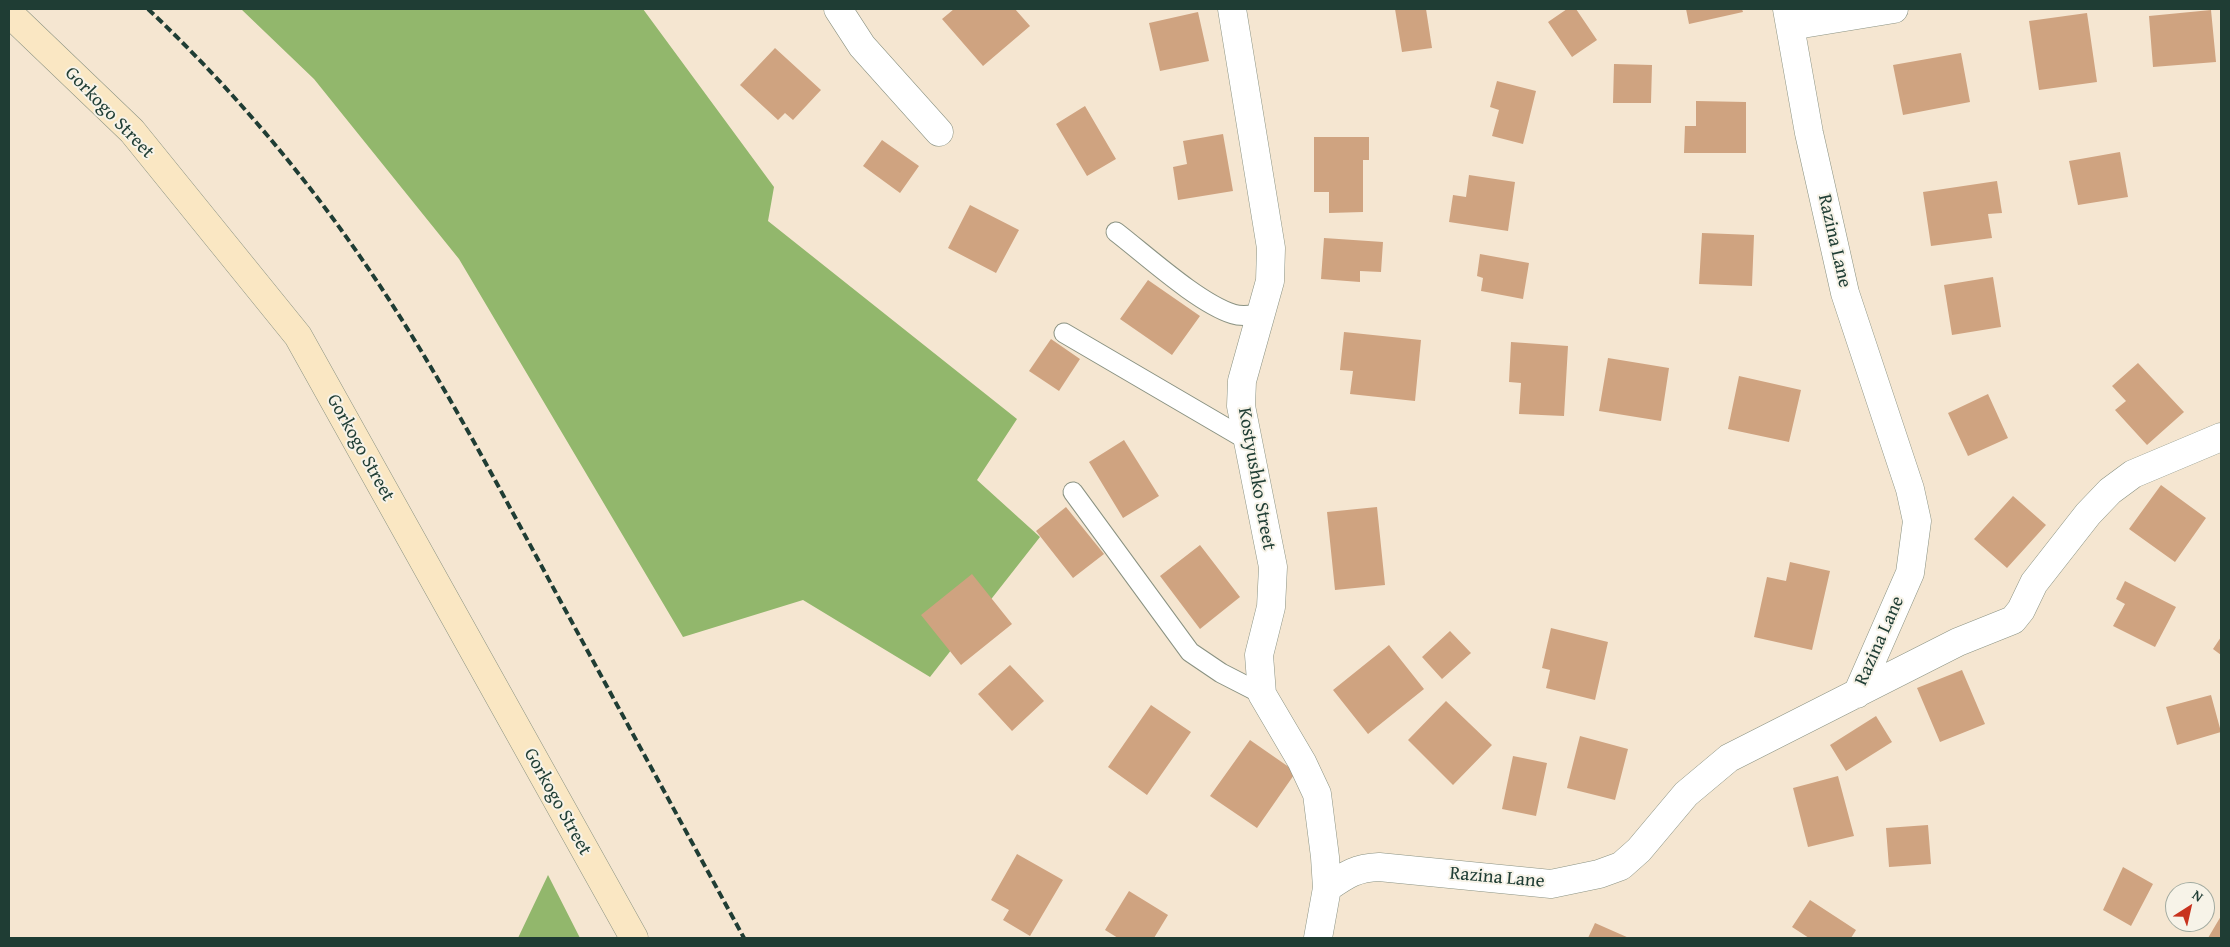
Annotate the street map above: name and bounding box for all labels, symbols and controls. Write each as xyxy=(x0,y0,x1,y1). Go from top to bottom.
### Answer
street label: Gorkogo Street xyxy=(59,62,159,164)
street label: Razina Lane xyxy=(1812,192,1856,290)
street label: Gorkogo Street xyxy=(321,390,399,506)
street label: Kostyushko Street xyxy=(1232,406,1280,552)
street label: Razina Lane xyxy=(1850,593,1910,689)
street label: Gorkogo Street xyxy=(518,744,596,860)
street label: Razina Lane xyxy=(1449,862,1545,894)
north arrow xyxy=(2165,882,2215,932)
text: N xyxy=(2188,885,2208,906)

